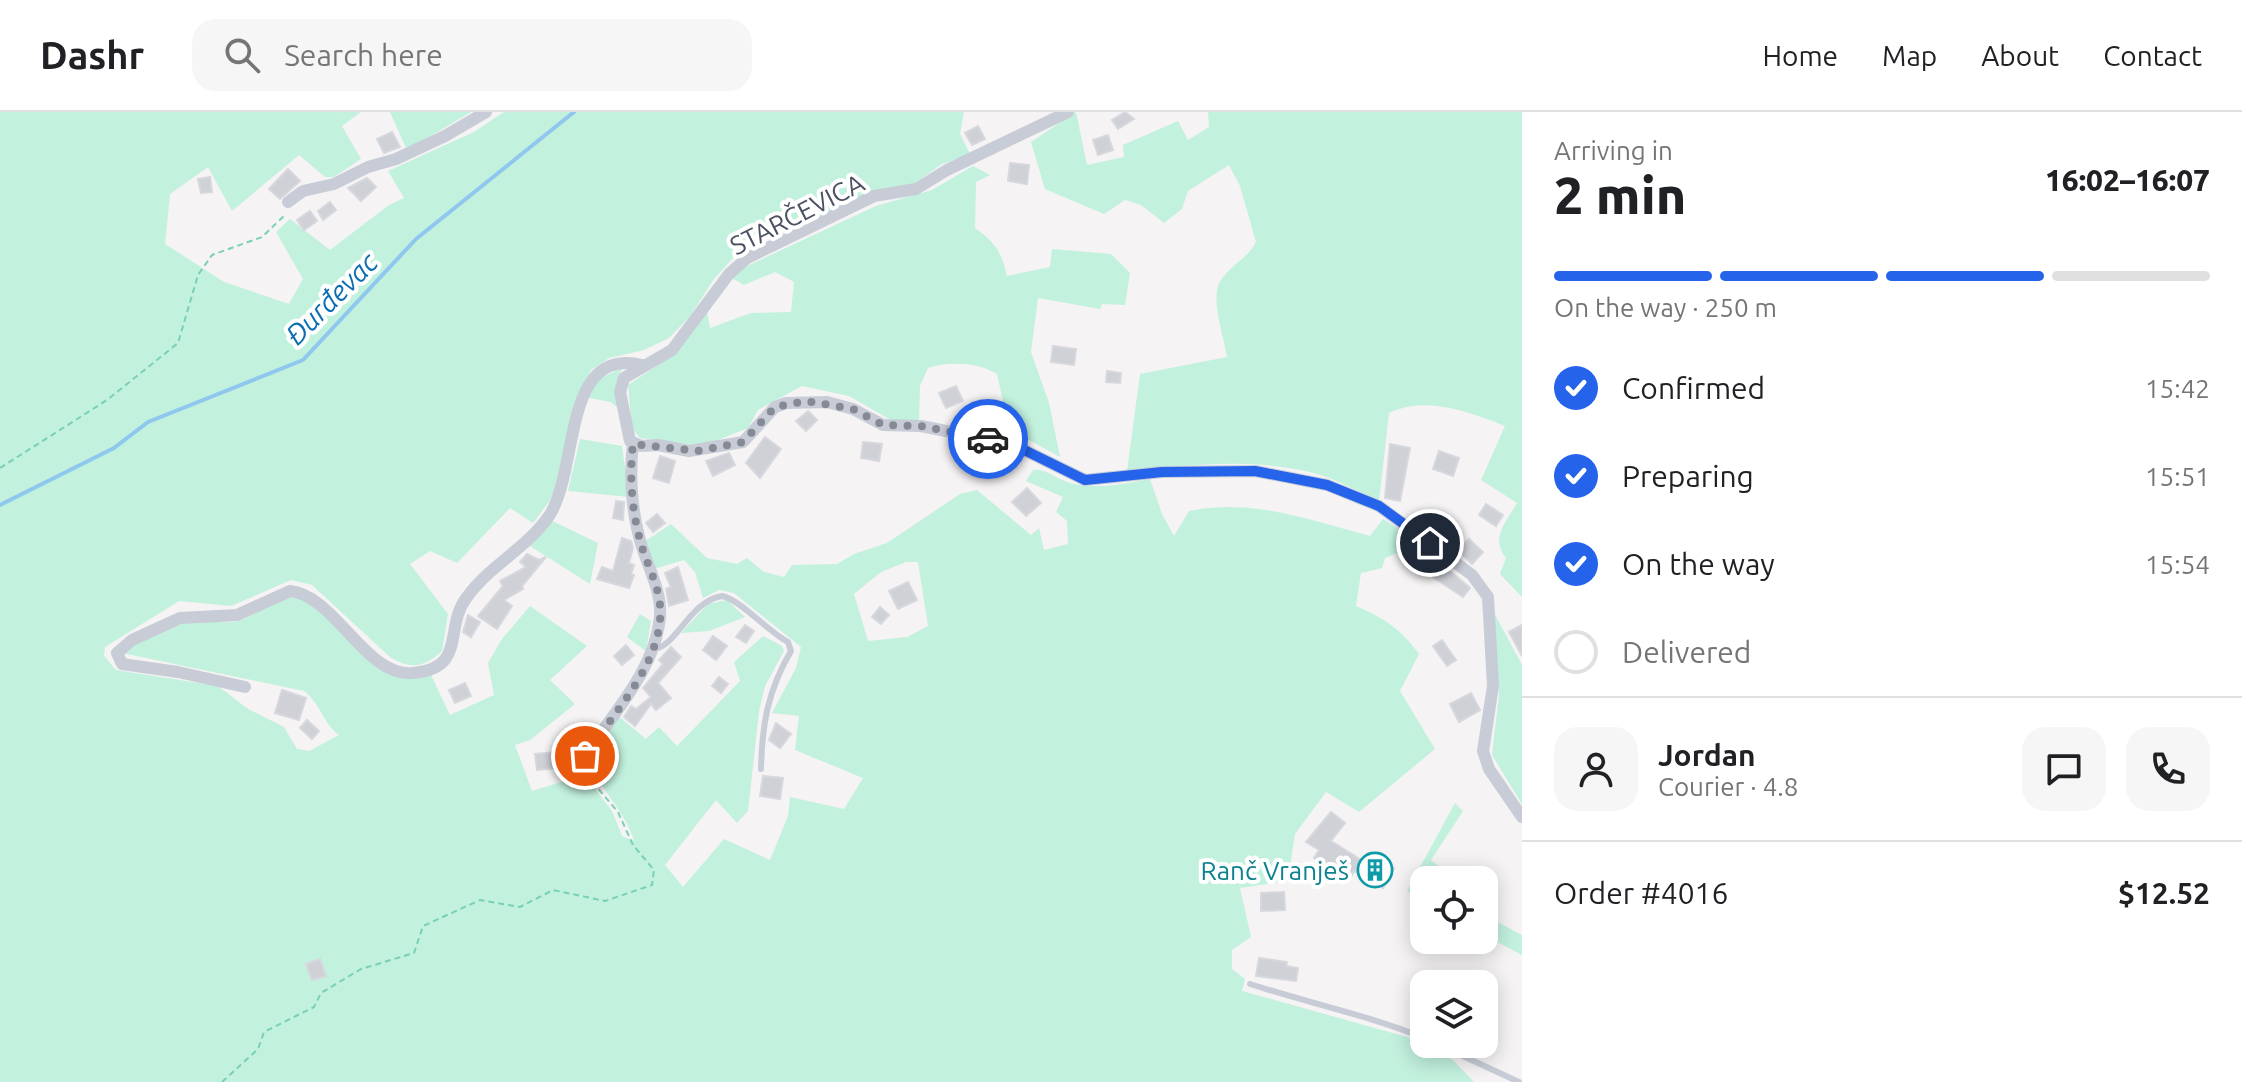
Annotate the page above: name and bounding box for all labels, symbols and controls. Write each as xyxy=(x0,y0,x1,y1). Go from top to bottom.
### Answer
search box xyxy=(192,19,752,91)
icon: search xyxy=(220,33,264,77)
text: Dashr xyxy=(40,34,144,76)
text: Search here xyxy=(284,38,443,72)
text: Home xyxy=(1763,40,1838,71)
text: Map xyxy=(1882,40,1937,71)
text: About xyxy=(1981,40,2059,71)
text: Contact xyxy=(2103,40,2202,71)
text: Arriving in xyxy=(1554,136,1673,165)
text: 16:02–16:07 xyxy=(2045,163,2210,197)
text: 2 min xyxy=(1554,166,1686,224)
street label: STARČEVICA xyxy=(725,168,869,260)
water label: Đurđevac xyxy=(279,245,384,350)
text: On the way · 250 m xyxy=(1554,293,1777,322)
icon: check xyxy=(1554,366,1598,410)
text: Confirmed xyxy=(1622,371,1765,405)
text: 15:42 xyxy=(2145,374,2210,403)
courier xyxy=(948,399,1028,479)
icon: car xyxy=(966,417,1010,461)
icon: check xyxy=(1554,454,1598,498)
text: Preparing xyxy=(1622,459,1754,493)
text: 15:51 xyxy=(2145,462,2210,491)
pin xyxy=(1396,509,1464,577)
icon: home xyxy=(1408,521,1452,565)
icon: check xyxy=(1554,542,1598,586)
text: On the way xyxy=(1622,547,1775,581)
text: 15:54 xyxy=(2145,550,2210,579)
text: Delivered xyxy=(1622,635,1751,669)
pin xyxy=(551,722,619,790)
button: person xyxy=(1554,727,1638,811)
button: chat xyxy=(2022,727,2106,811)
button: phone xyxy=(2126,727,2210,811)
icon: bag xyxy=(563,734,607,778)
text: Jordan xyxy=(1658,738,1756,772)
text: Courier · 4.8 xyxy=(1658,772,1798,801)
building icon: Ranč Vranješ xyxy=(1356,851,1394,889)
place label: Ranč Vranješ xyxy=(1201,856,1349,885)
map controls xyxy=(1410,866,1498,1058)
button: locate xyxy=(1410,866,1498,954)
text: Order #4016 xyxy=(1554,876,1728,910)
text: $12.52 xyxy=(2118,876,2210,910)
button: layers xyxy=(1410,970,1498,1058)

